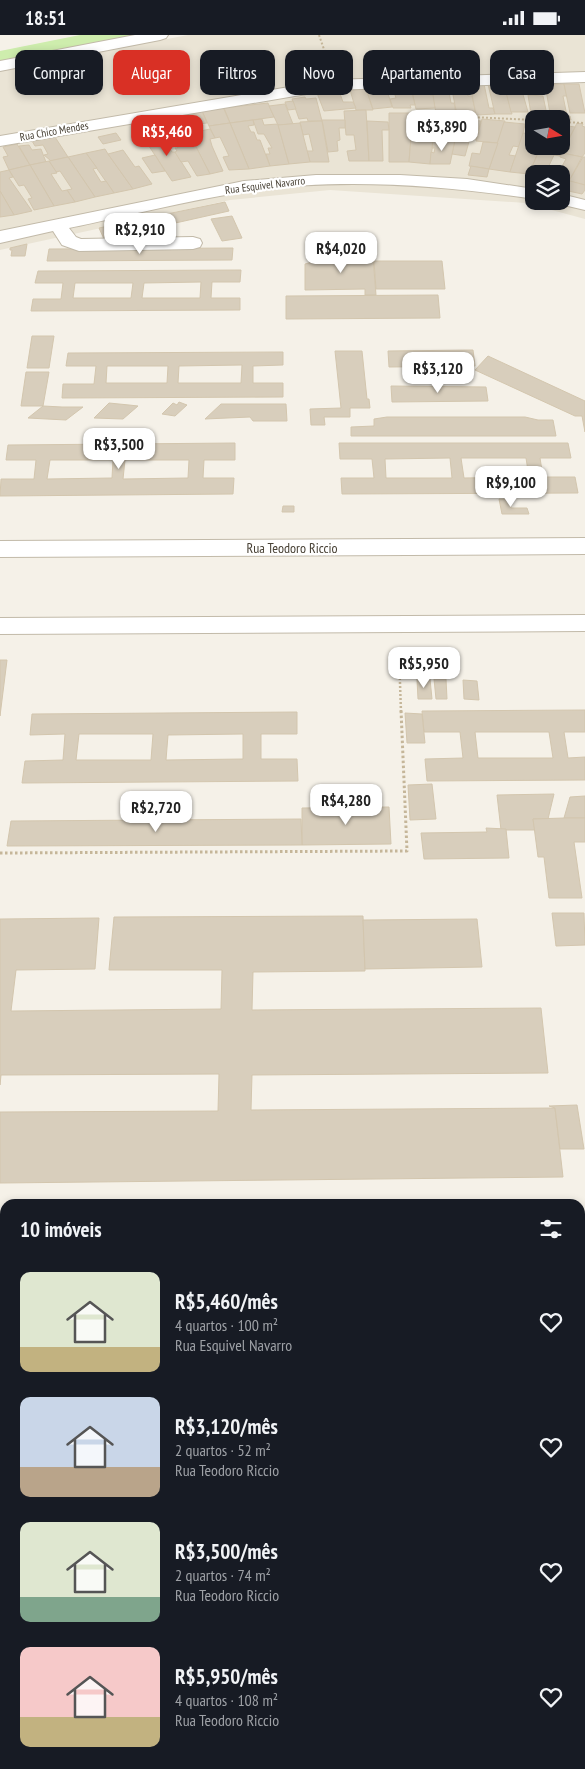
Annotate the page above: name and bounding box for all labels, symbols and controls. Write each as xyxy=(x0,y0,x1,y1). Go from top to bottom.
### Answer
text: 18:51 xyxy=(25,6,66,30)
chip: Comprar xyxy=(15,50,103,95)
chip: Alugar xyxy=(113,50,190,95)
chip: Filtros xyxy=(200,50,275,95)
chip: Novo xyxy=(285,50,353,95)
chip: Apartamento xyxy=(363,50,480,95)
chip: Casa xyxy=(490,50,554,95)
pin: R$3,890 xyxy=(396,109,488,152)
north arrow xyxy=(525,110,570,155)
map controls xyxy=(525,110,570,210)
pin: R$5,460 xyxy=(121,115,213,157)
text: R$3,890 xyxy=(417,116,467,136)
street label: Rua Chico Mendes xyxy=(19,118,90,144)
text: R$5,460 xyxy=(142,121,192,141)
button: layers xyxy=(525,165,570,210)
street label: Rua Esquivel Navarro xyxy=(224,173,306,197)
pin: R$2,910 xyxy=(94,213,186,255)
text: R$2,910 xyxy=(115,219,165,239)
pin: R$4,020 xyxy=(295,231,387,274)
text: R$4,020 xyxy=(316,238,366,258)
pin: R$3,120 xyxy=(392,351,484,394)
text: R$3,120 xyxy=(413,358,463,378)
pin: R$3,500 xyxy=(73,427,165,470)
text: R$3,500 xyxy=(94,434,144,454)
pin: R$9,100 xyxy=(465,465,557,508)
text: R$9,100 xyxy=(486,472,536,492)
street label: Rua Teodoro Riccio xyxy=(246,539,338,557)
pin: R$5,950 xyxy=(378,647,470,689)
text: R$5,950 xyxy=(399,653,449,673)
pin: R$4,280 xyxy=(300,783,392,826)
text: R$4,280 xyxy=(321,790,371,810)
pin: R$2,720 xyxy=(110,791,202,833)
text: R$2,720 xyxy=(131,797,181,817)
icon: filters xyxy=(537,1215,565,1243)
text: 10 imóveis xyxy=(20,1216,101,1243)
text: R$5,460/mês xyxy=(175,1288,278,1315)
icon: home xyxy=(60,1292,120,1352)
icon: heart xyxy=(537,1308,565,1336)
text: 4 quartos · 100 m² xyxy=(175,1315,278,1335)
text: Rua Esquivel Navarro xyxy=(175,1335,292,1355)
text: R$3,120/mês xyxy=(175,1413,278,1440)
icon: home xyxy=(60,1417,120,1477)
icon: heart xyxy=(537,1433,565,1461)
text: 2 quartos · 52 m² xyxy=(175,1440,271,1460)
text: Rua Teodoro Riccio xyxy=(175,1460,279,1480)
text: R$3,500/mês xyxy=(175,1538,278,1565)
icon: home xyxy=(60,1542,120,1602)
icon: heart xyxy=(537,1558,565,1586)
text: 2 quartos · 74 m² xyxy=(175,1565,271,1585)
text: Rua Teodoro Riccio xyxy=(175,1585,279,1605)
text: R$5,950/mês xyxy=(175,1663,278,1690)
icon: home xyxy=(60,1667,120,1727)
icon: heart xyxy=(537,1683,565,1711)
text: 4 quartos · 108 m² xyxy=(175,1690,278,1710)
text: Rua Teodoro Riccio xyxy=(175,1710,279,1730)

